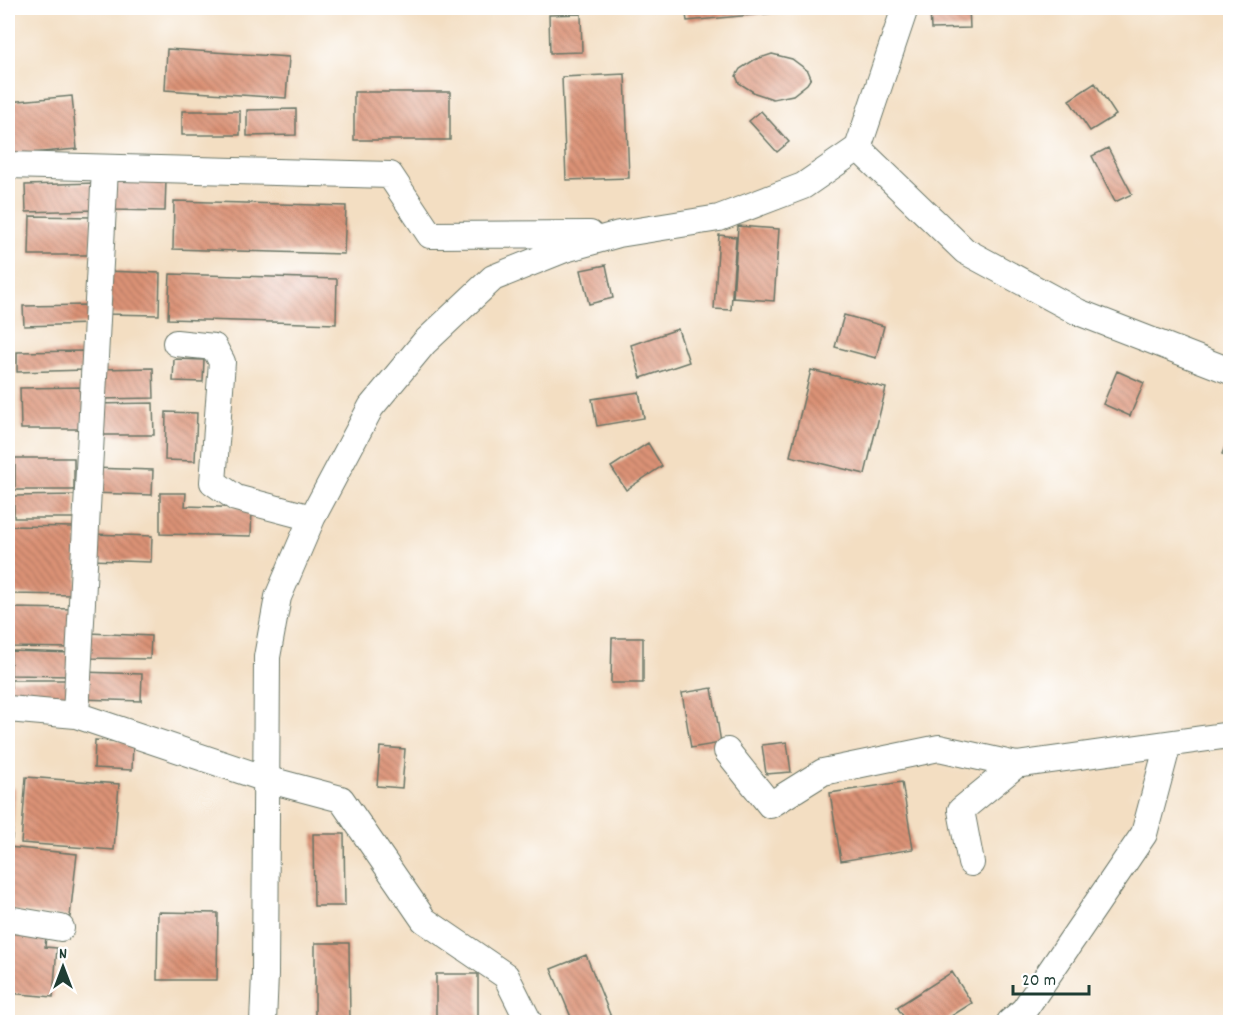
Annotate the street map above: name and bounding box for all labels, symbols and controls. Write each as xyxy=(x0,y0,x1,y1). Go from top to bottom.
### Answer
north arrow xyxy=(33,937,93,997)
text: N xyxy=(59,943,67,966)
scale bar xyxy=(1013,958,1090,996)
text: 20 m xyxy=(1022,969,1056,994)

